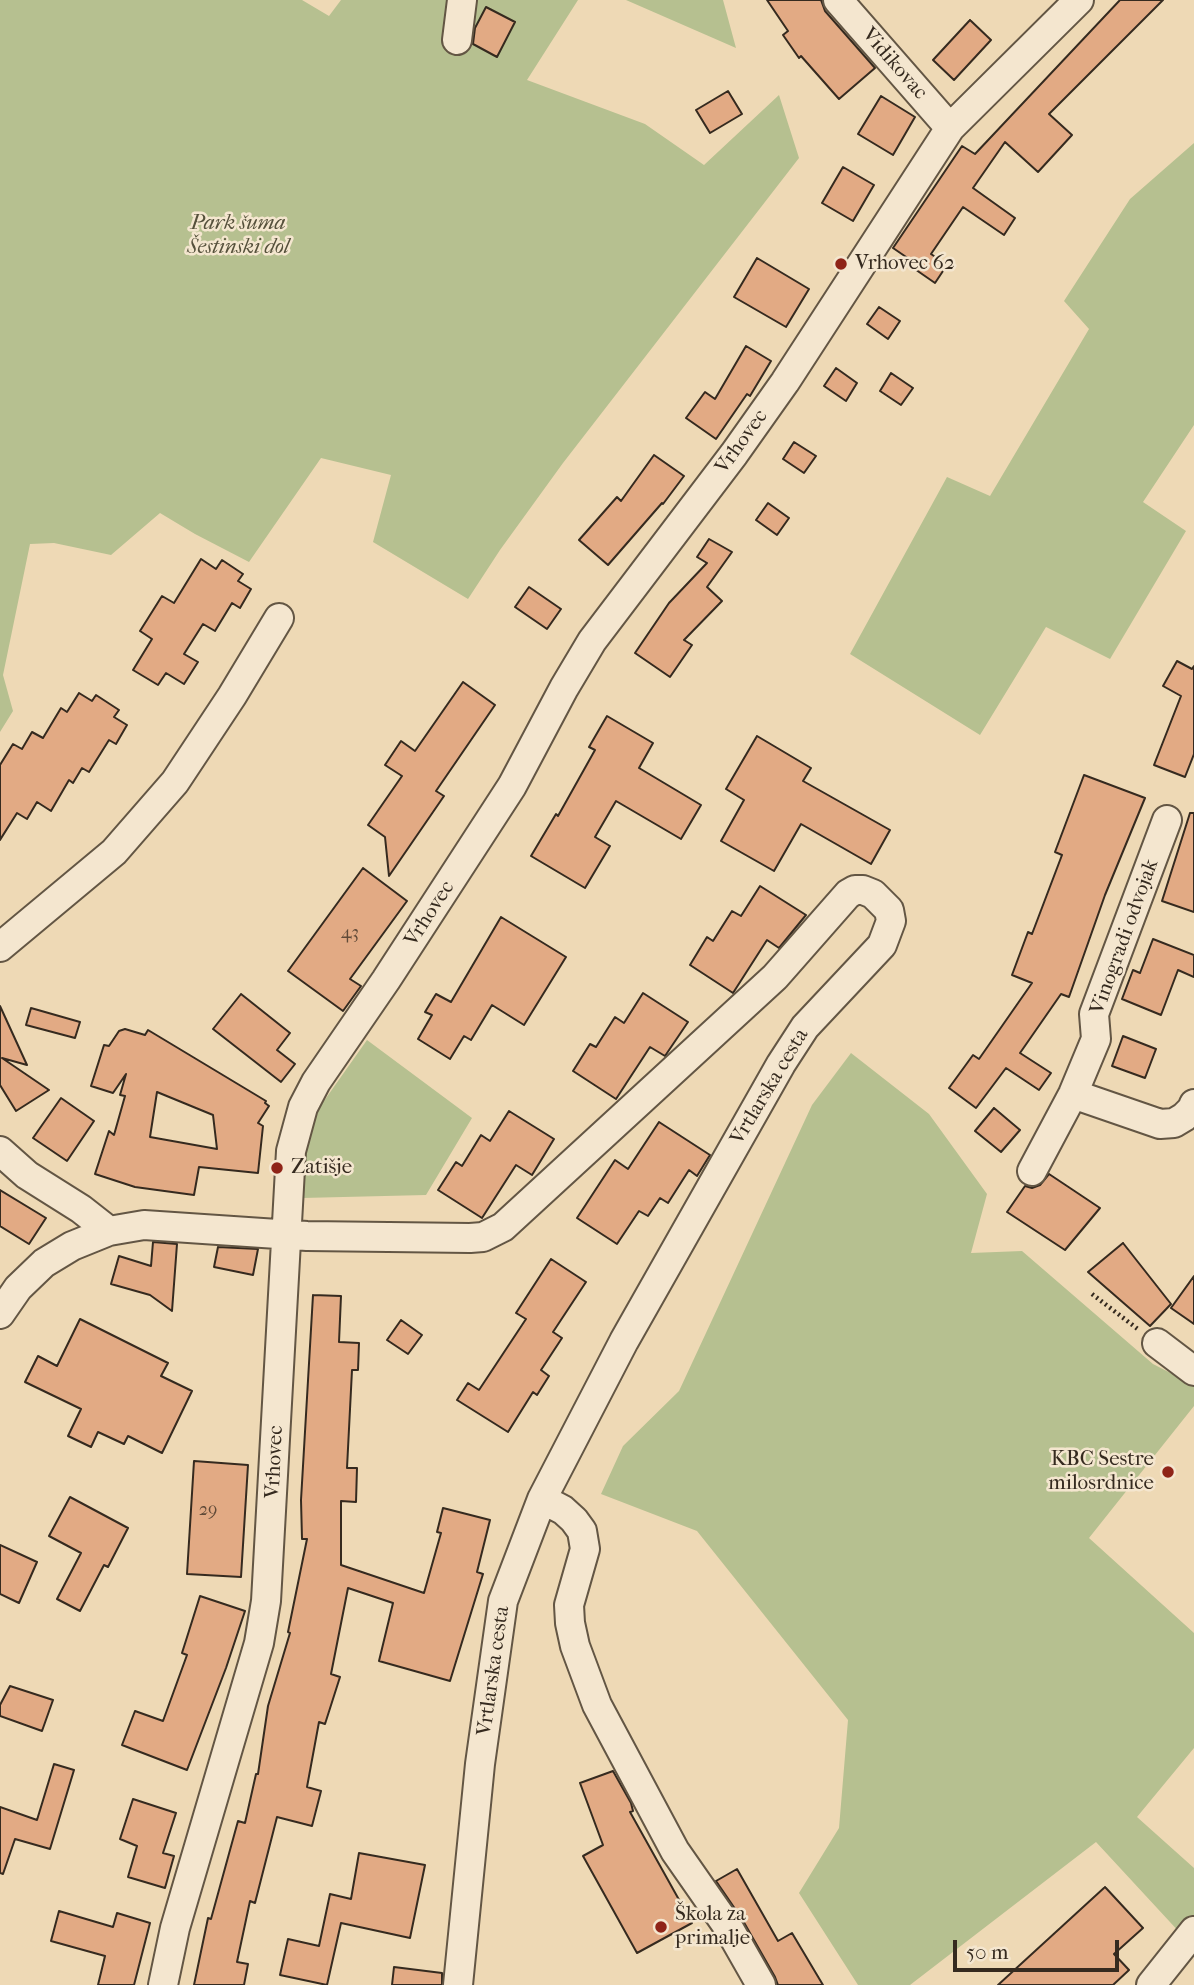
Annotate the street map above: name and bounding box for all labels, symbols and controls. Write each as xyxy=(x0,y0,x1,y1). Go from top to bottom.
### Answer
street label: Vidikovac xyxy=(856,23,932,105)
park label: Park šuma Šestinski dol xyxy=(187,211,289,261)
place label: Vrhovec 62 xyxy=(855,251,955,277)
marker: Vrhovec 62 xyxy=(833,256,849,272)
street label: Vrhovec xyxy=(710,405,774,479)
street label: Vinogradi odvojak xyxy=(1085,856,1165,1018)
street label: Vrhovec xyxy=(400,876,460,952)
house number: 43 xyxy=(341,923,359,945)
street label: Vrtlarska cesta xyxy=(725,1024,815,1150)
place label: Zatišje xyxy=(291,1155,352,1181)
marker: Zatišje xyxy=(269,1160,285,1176)
street label: Vrhovec xyxy=(261,1425,289,1499)
place label: KBC Sestre milosrdnice xyxy=(1048,1447,1154,1497)
marker: KBC Sestre milosrdnice xyxy=(1160,1464,1176,1480)
house number: 29 xyxy=(199,1500,217,1522)
street label: Vrtlarska cesta xyxy=(472,1604,516,1738)
place label: Škola za primalje xyxy=(675,1902,750,1952)
marker: Škola za primalje xyxy=(653,1919,669,1935)
scale bar xyxy=(956,1926,1122,1970)
text: 50 m xyxy=(966,1940,1009,1964)

